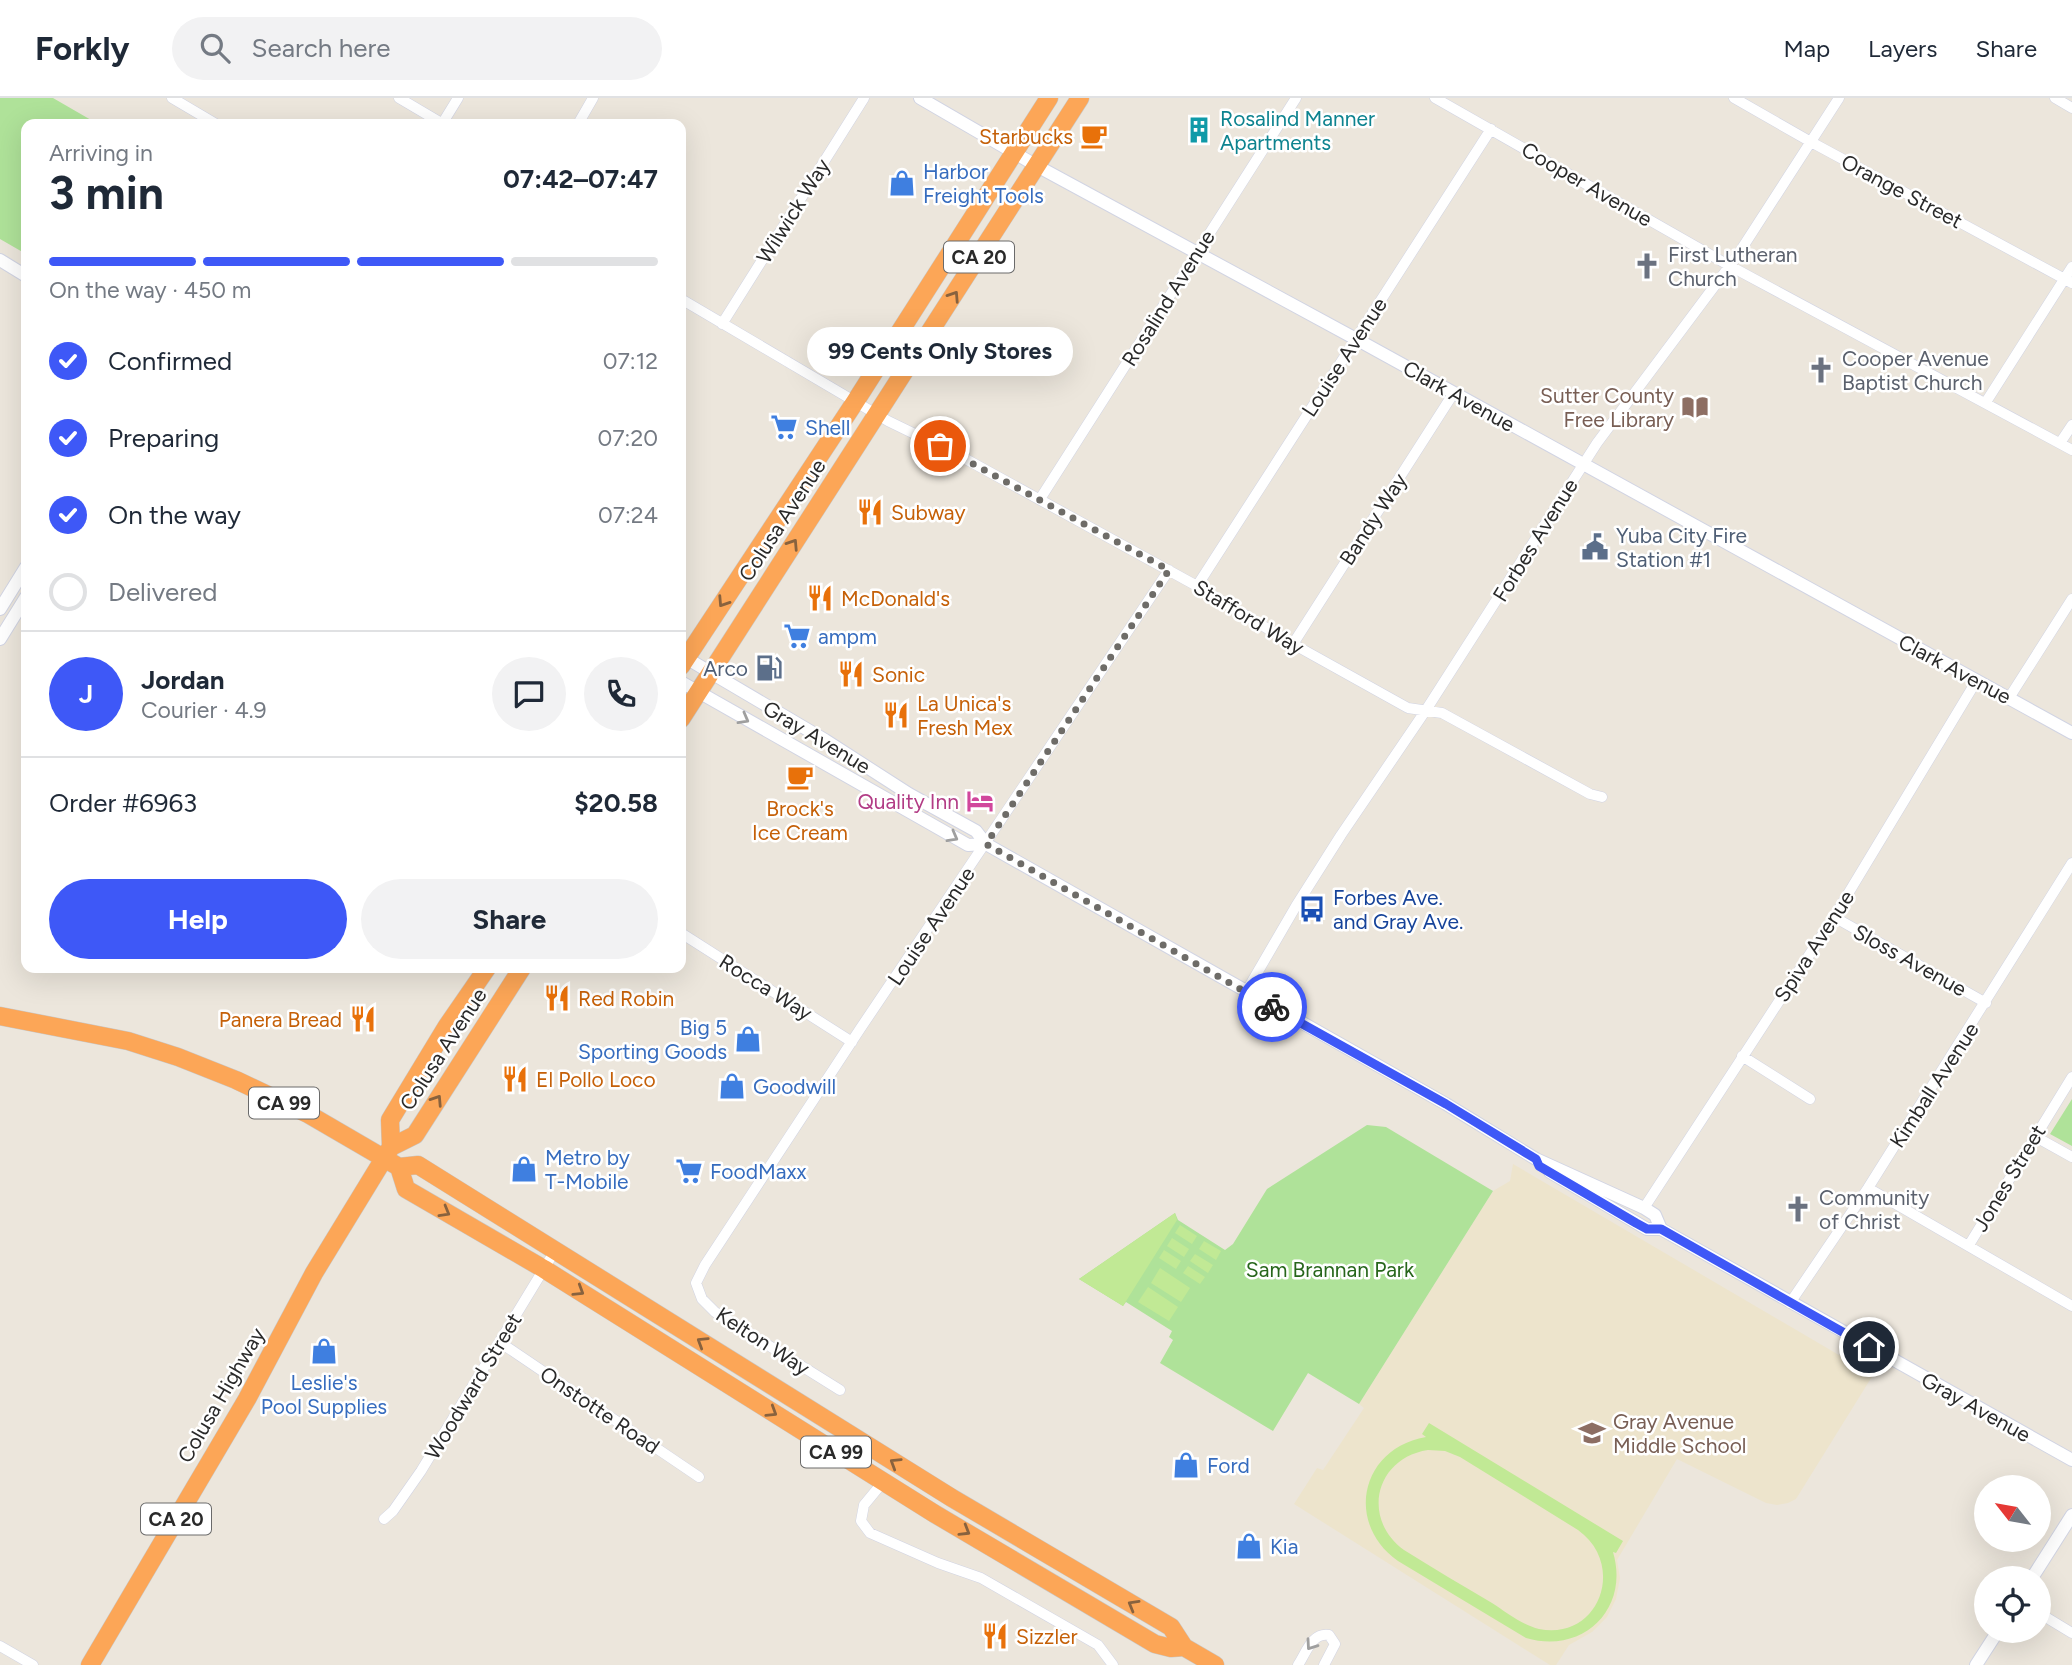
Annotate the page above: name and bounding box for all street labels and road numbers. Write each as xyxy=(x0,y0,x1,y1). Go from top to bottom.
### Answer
street label: Cooper Avenue xyxy=(1517,137,1657,231)
street label: Orange Street xyxy=(1837,149,1967,233)
street label: Wilwick Way xyxy=(751,154,835,268)
street label: Rosalind Avenue xyxy=(1116,225,1220,371)
road number: CA 20 xyxy=(944,242,1014,272)
street label: Louise Avenue xyxy=(1296,293,1392,421)
street label: Clark Avenue xyxy=(1399,355,1519,437)
street label: Colusa Avenue xyxy=(733,454,831,586)
street label: Bandy Way xyxy=(1334,468,1412,570)
street label: Forbes Avenue xyxy=(1487,474,1583,606)
street label: Stafford Way xyxy=(1189,574,1309,660)
street label: Clark Avenue xyxy=(1894,629,2016,709)
street label: Gray Avenue xyxy=(759,695,875,779)
street label: Louise Avenue xyxy=(882,862,980,990)
street label: Spiva Avenue xyxy=(1769,886,1859,1006)
street label: Sloss Avenue xyxy=(1849,919,1971,1001)
street label: Rocca Way xyxy=(715,949,817,1025)
street label: Colusa Avenue xyxy=(394,983,492,1115)
street label: Kimball Avenue xyxy=(1884,1018,1984,1152)
road number: CA 99 xyxy=(249,1088,319,1119)
street label: Jones Street xyxy=(1967,1120,2051,1236)
street label: Kelton Way xyxy=(711,1301,815,1381)
street label: Woodward Street xyxy=(419,1308,527,1464)
street label: Colusa Highway xyxy=(172,1323,270,1467)
street label: Onstotte Road xyxy=(536,1361,664,1459)
street label: Gray Avenue xyxy=(1917,1367,2035,1447)
road number: CA 99 xyxy=(801,1436,871,1468)
road number: CA 20 xyxy=(141,1504,211,1534)

